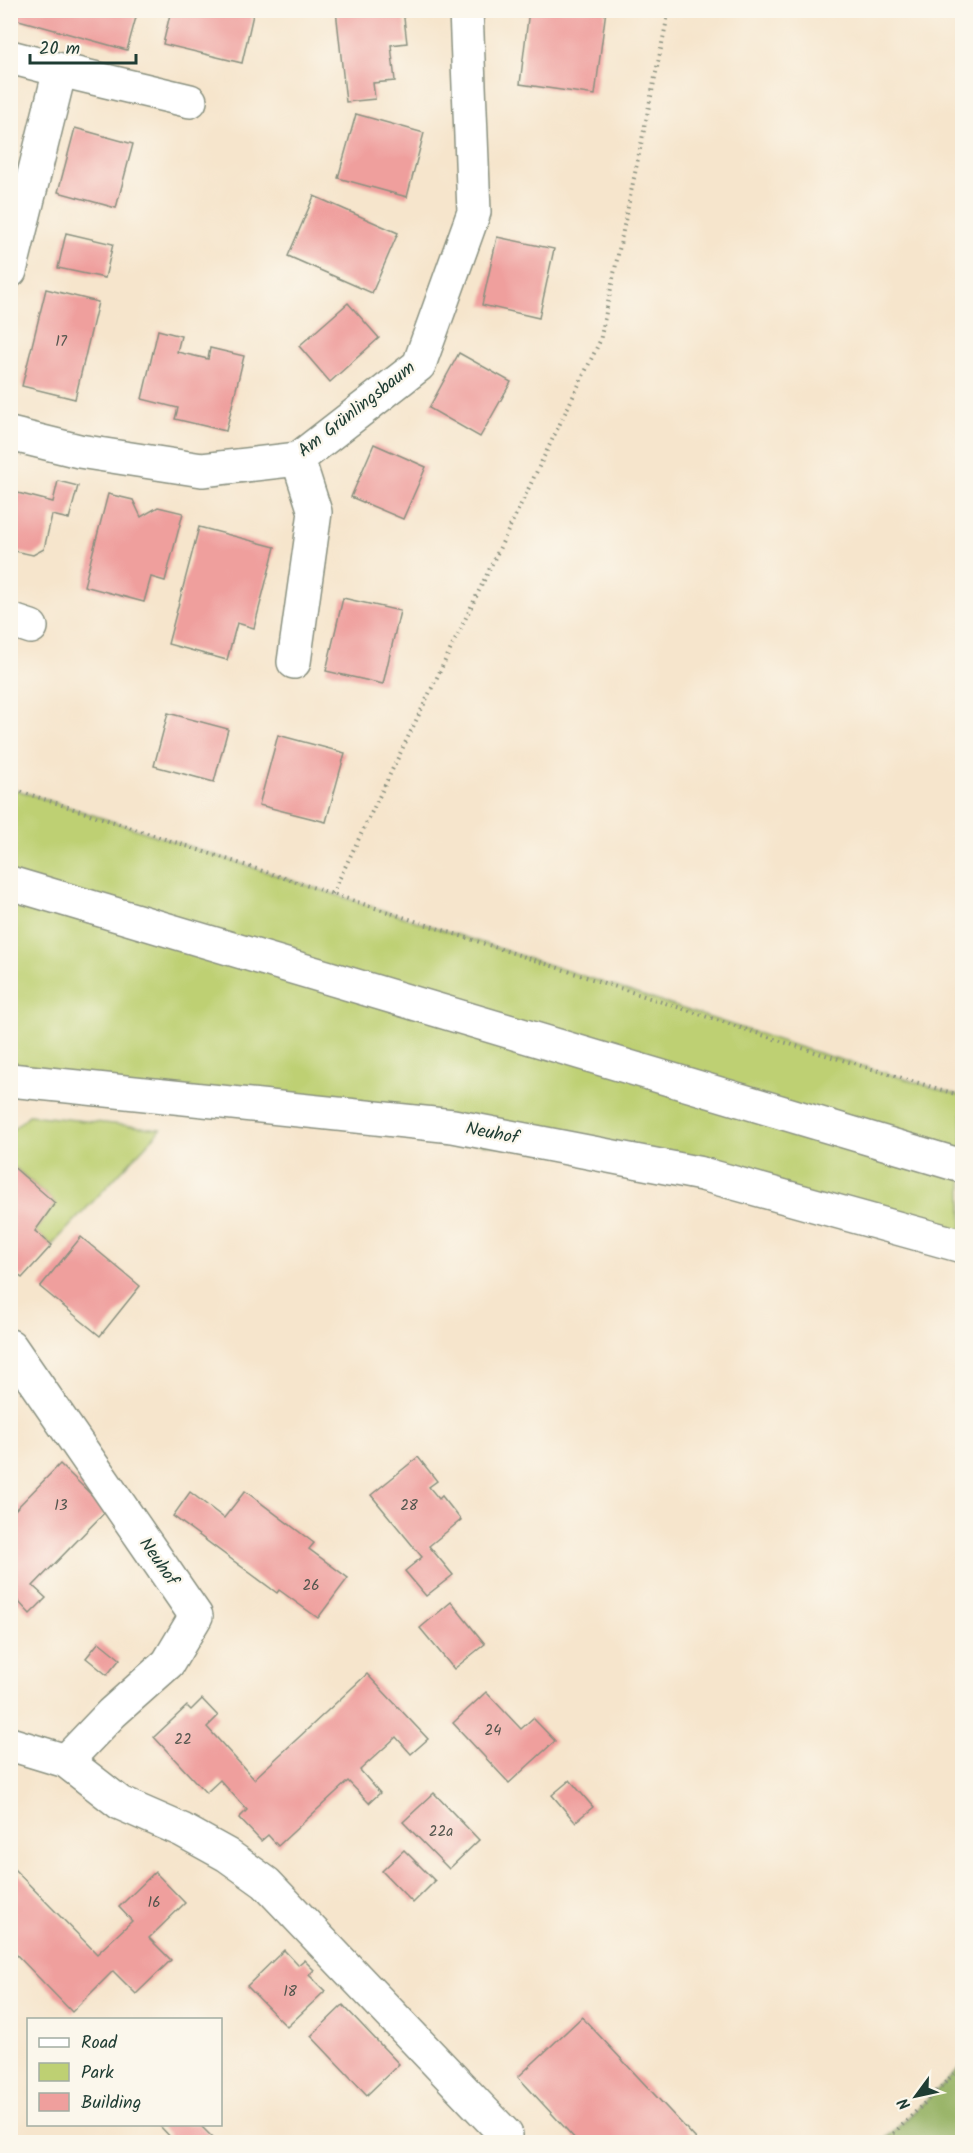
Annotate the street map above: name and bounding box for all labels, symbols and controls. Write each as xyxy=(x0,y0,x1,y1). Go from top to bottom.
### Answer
scale bar xyxy=(30,27,136,65)
text: 20 m xyxy=(39,35,80,64)
house number: 17 xyxy=(55,330,68,354)
street label: Am Grünlingsbaum xyxy=(292,355,422,465)
street label: Neuhof xyxy=(463,1115,523,1154)
house number: 13 xyxy=(54,1494,68,1518)
house number: 28 xyxy=(400,1494,419,1518)
street label: Neuhof xyxy=(131,1532,187,1594)
house number: 26 xyxy=(302,1574,320,1598)
house number: 24 xyxy=(485,1719,501,1743)
house number: 22 xyxy=(174,1728,192,1752)
house number: 22a xyxy=(429,1820,453,1844)
house number: 16 xyxy=(147,1891,161,1915)
house number: 18 xyxy=(283,1980,298,2004)
legend xyxy=(27,2018,222,2126)
text: Road xyxy=(81,2029,118,2058)
text: Park xyxy=(81,2059,114,2088)
north arrow xyxy=(886,2066,946,2126)
text: Building xyxy=(81,2089,141,2118)
text: N xyxy=(891,2092,918,2114)

